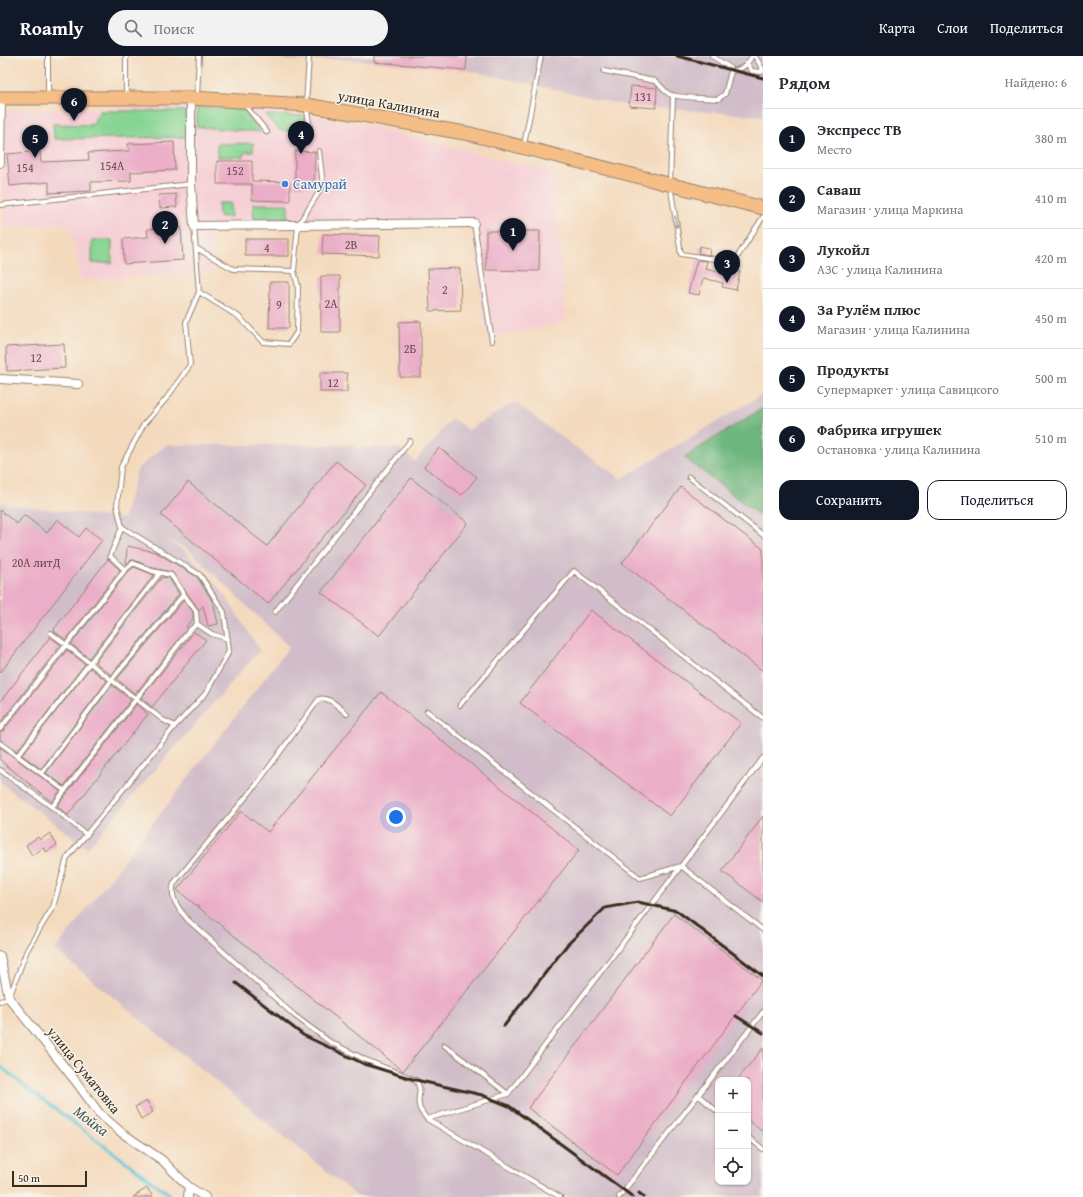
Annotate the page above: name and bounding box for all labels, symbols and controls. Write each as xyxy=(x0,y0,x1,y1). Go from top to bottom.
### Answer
search box xyxy=(108,10,388,46)
text: Roamly xyxy=(20,14,84,42)
icon: search xyxy=(122,17,144,39)
text: Поиск xyxy=(154,18,194,39)
text: Карта xyxy=(879,18,915,38)
text: Слои xyxy=(937,18,968,38)
text: Поделиться xyxy=(990,18,1063,38)
text: Рядом xyxy=(779,70,830,95)
text: Найдено: 6 xyxy=(1005,73,1067,92)
street label: улица Калинина xyxy=(335,85,442,123)
pin: 6 xyxy=(61,88,87,121)
house number: 131 xyxy=(634,88,652,105)
text: Экспресс ТВ xyxy=(817,119,902,140)
pin: 4 xyxy=(288,121,314,154)
pin: 5 xyxy=(22,125,48,158)
text: 1 xyxy=(789,129,795,148)
text: 380 m xyxy=(1035,129,1067,148)
text: Место xyxy=(817,140,852,159)
house number: 154А xyxy=(100,157,125,174)
house number: 154 xyxy=(16,159,34,176)
house number: 152 xyxy=(226,162,244,179)
place label: Самурай xyxy=(293,174,347,194)
marker: Самурай xyxy=(280,179,290,189)
text: Саваш xyxy=(817,179,861,200)
text: 2 xyxy=(789,189,795,208)
text: 410 m xyxy=(1035,189,1067,208)
text: Магазин · улица Маркина xyxy=(817,200,964,219)
pin: 2 xyxy=(152,211,178,244)
one-way arrow xyxy=(672,215,680,228)
pin: 1 xyxy=(500,218,526,251)
house number: 2В xyxy=(345,236,357,253)
house number: 4 xyxy=(264,239,270,256)
text: Лукойл xyxy=(817,239,870,260)
text: 3 xyxy=(789,249,795,268)
text: 420 m xyxy=(1035,249,1067,268)
pin: 3 xyxy=(714,250,740,283)
text: АЗС · улица Калинина xyxy=(817,260,943,279)
house number: 2 xyxy=(442,281,448,298)
house number: 2А xyxy=(324,295,338,312)
house number: 9 xyxy=(276,296,282,313)
text: За Рулём плюс xyxy=(817,299,920,320)
text: 4 xyxy=(789,309,795,328)
text: 450 m xyxy=(1035,309,1067,328)
text: Магазин · улица Калинина xyxy=(817,320,970,339)
house number: 2Б xyxy=(404,340,416,357)
house number: 12 xyxy=(30,349,42,366)
text: Продукты xyxy=(817,359,889,380)
text: 5 xyxy=(789,369,795,388)
text: 500 m xyxy=(1035,369,1067,388)
house number: 12 xyxy=(327,374,339,391)
text: Супермаркет · улица Савицкого xyxy=(817,380,999,399)
text: Фабрика игрушек xyxy=(817,419,941,440)
text: 6 xyxy=(789,429,795,448)
text: 510 m xyxy=(1035,429,1067,448)
text: Остановка · улица Калинина xyxy=(817,440,981,459)
button: Сохранить xyxy=(779,480,919,520)
button: Поделиться xyxy=(927,480,1067,520)
house number: 20А литД xyxy=(12,554,61,571)
your location xyxy=(386,807,406,827)
street label: улица Суматовка xyxy=(42,1021,126,1118)
map controls xyxy=(715,1077,751,1185)
button: + xyxy=(715,1077,751,1113)
water label: Мойка xyxy=(69,1100,113,1141)
button: − xyxy=(715,1113,751,1149)
button: locate xyxy=(715,1149,751,1185)
scale bar xyxy=(12,1169,87,1188)
text: 50 m xyxy=(18,1170,40,1186)

